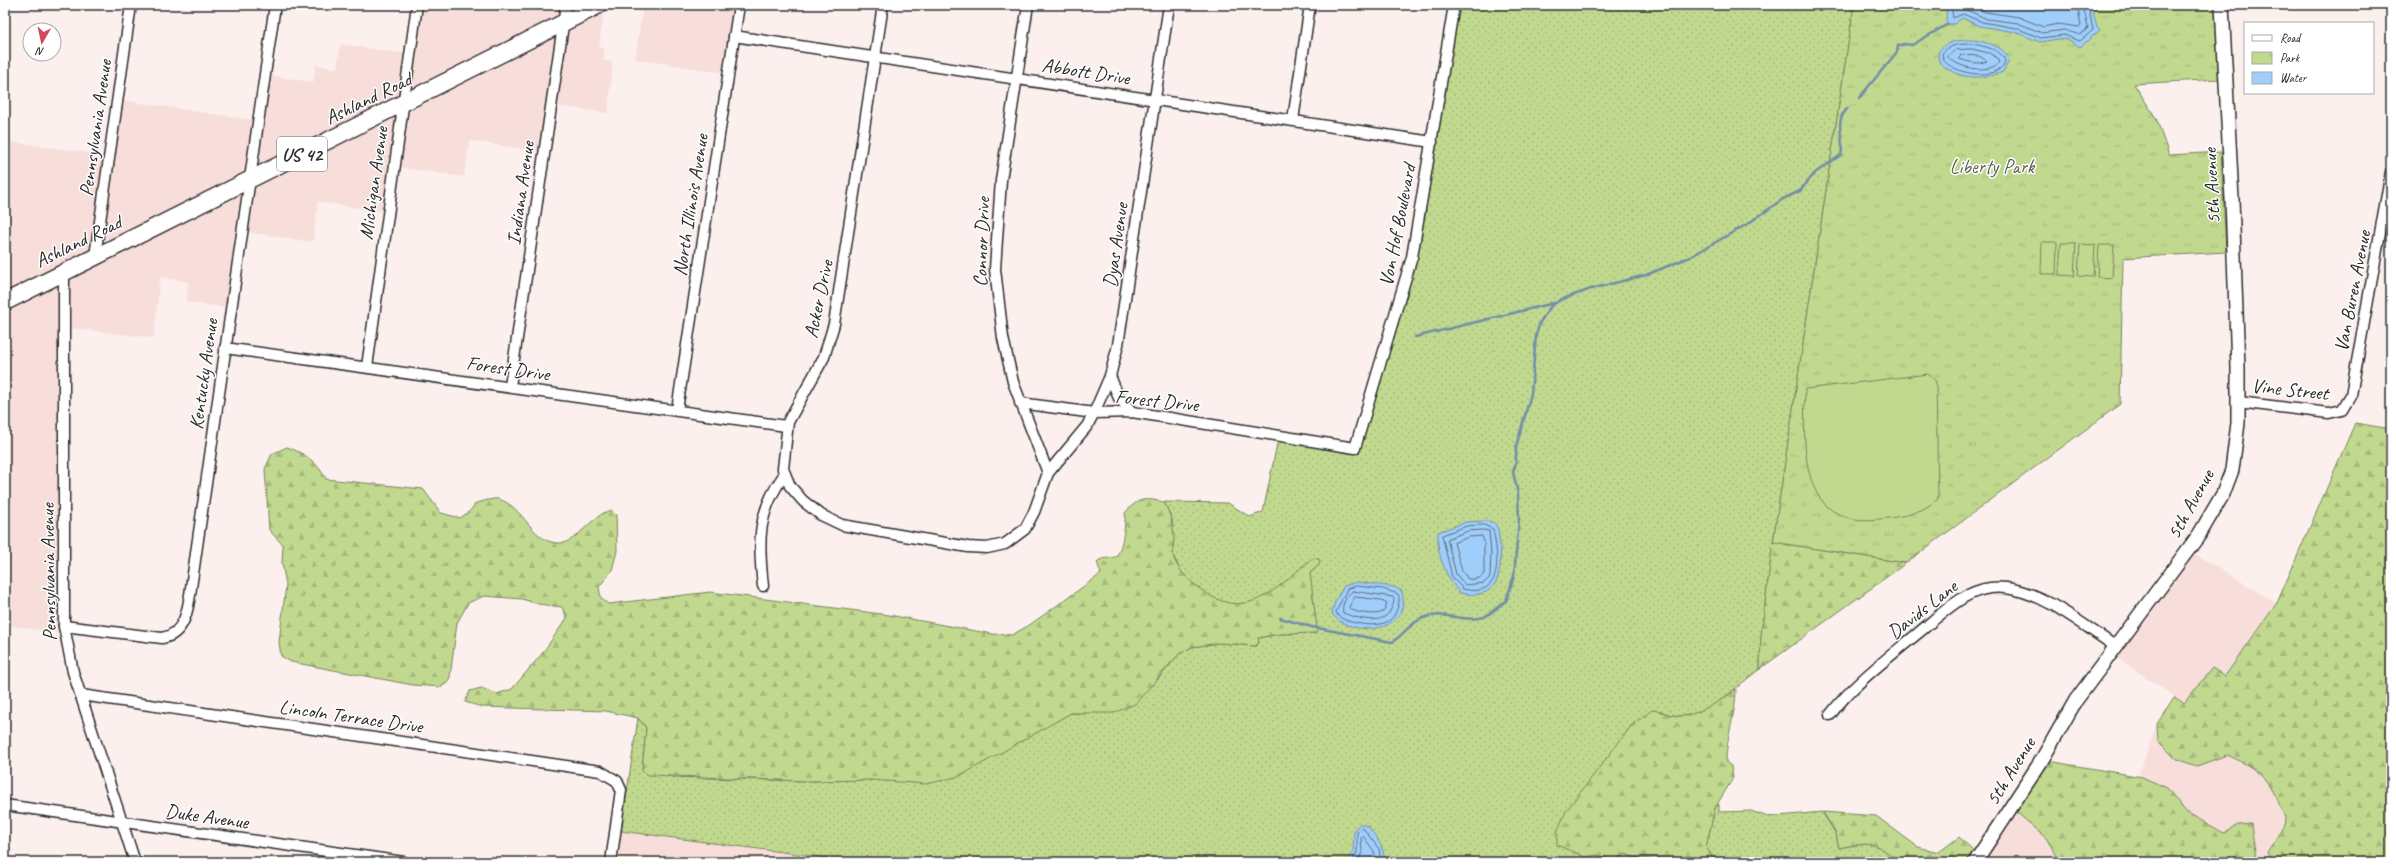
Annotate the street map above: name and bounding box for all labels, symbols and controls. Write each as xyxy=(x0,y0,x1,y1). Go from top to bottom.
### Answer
north arrow xyxy=(22,22,62,62)
legend xyxy=(2244,22,2374,94)
text: Road xyxy=(2280,30,2302,46)
text: N xyxy=(34,44,45,59)
text: Park xyxy=(2280,50,2301,66)
street label: Abbott Drive xyxy=(1040,52,1133,91)
street label: Pennsylvania Avenue xyxy=(74,57,118,198)
street label: Ashland Road xyxy=(321,65,418,130)
text: Water xyxy=(2280,70,2308,86)
street label: Michigan Avenue xyxy=(353,124,394,241)
street label: North Illinois Avenue xyxy=(667,131,714,278)
road number: US 42 xyxy=(277,137,327,171)
street label: Indiana Avenue xyxy=(501,138,540,247)
street label: 5th Avenue xyxy=(2197,146,2226,224)
park label: Liberty Park xyxy=(1950,154,2036,179)
street label: Von Hof Boulevard xyxy=(1373,159,1422,288)
street label: Connor Drive xyxy=(967,195,996,287)
street label: Dyas Avenue xyxy=(1097,200,1134,289)
street label: Ashland Road xyxy=(31,208,128,273)
street label: Van Buren Avenue xyxy=(2329,227,2377,354)
street label: Acker Drive xyxy=(798,257,839,340)
street label: Kentucky Avenue xyxy=(183,316,224,431)
street label: Forest Drive xyxy=(465,350,553,387)
street label: Vine Street xyxy=(2250,373,2332,406)
street label: Forest Drive xyxy=(1114,384,1201,417)
street label: 5th Avenue xyxy=(2161,464,2220,543)
street label: Pennsylvania Avenue xyxy=(35,501,62,641)
street label: Davids Lane xyxy=(1882,573,1963,644)
street label: Lincoln Terrace Drive xyxy=(278,694,426,739)
street label: 5th Avenue xyxy=(1980,731,2042,810)
street label: Duke Avenue xyxy=(164,798,252,835)

